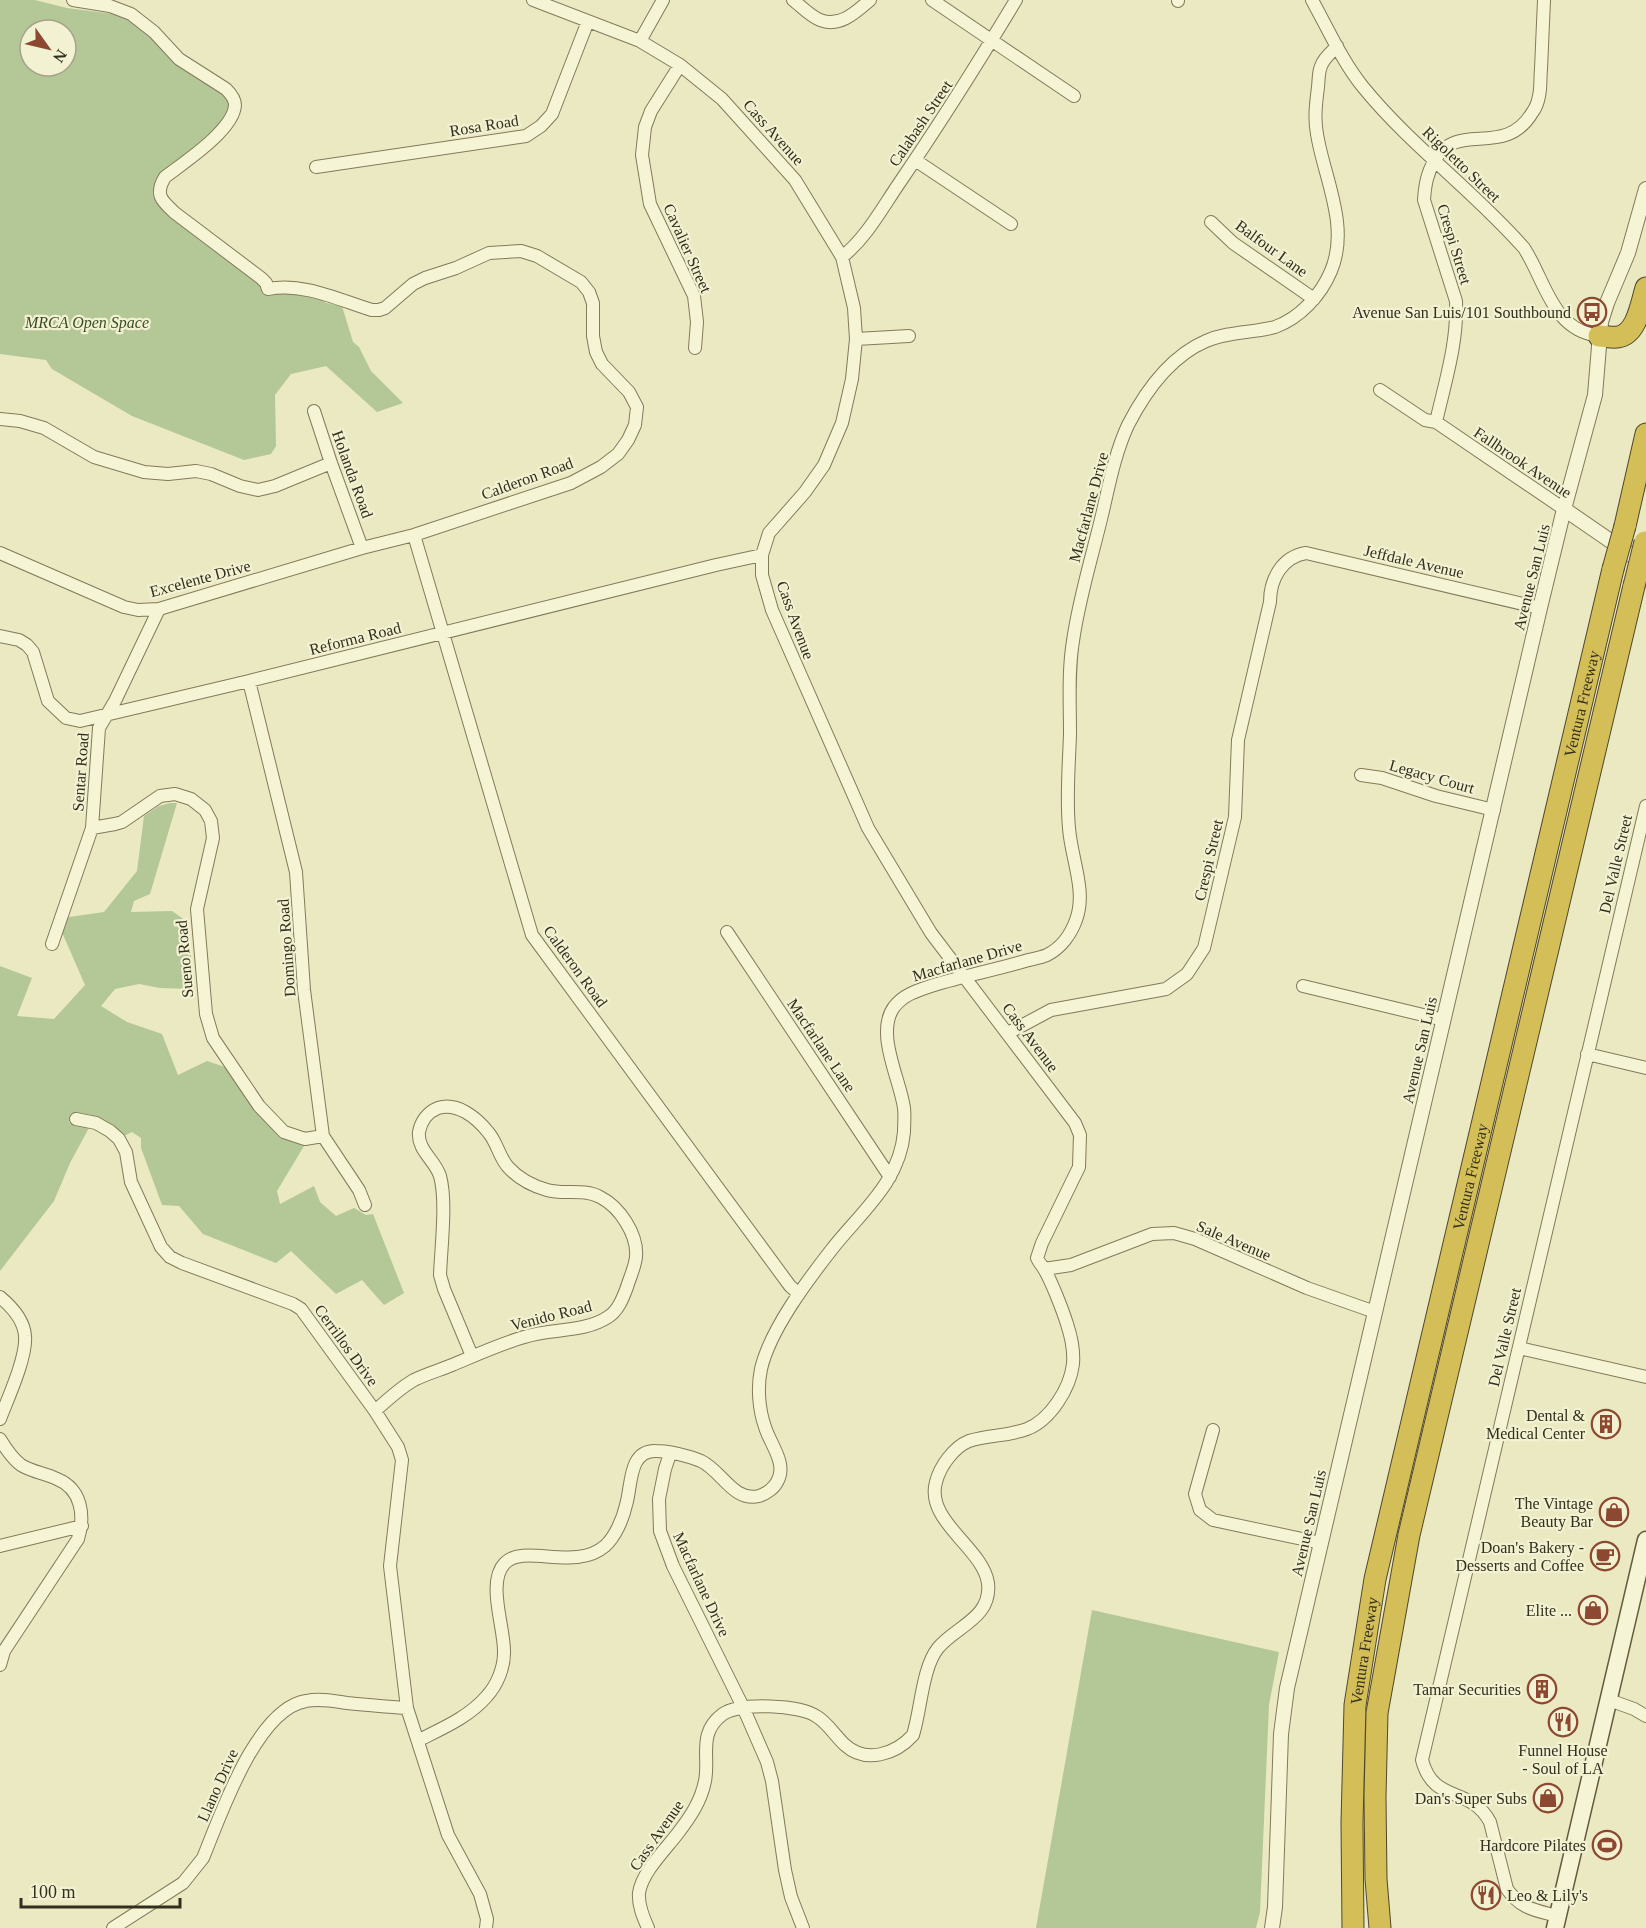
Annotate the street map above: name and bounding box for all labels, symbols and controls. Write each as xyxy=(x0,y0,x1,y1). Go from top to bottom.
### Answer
north arrow xyxy=(18,18,78,78)
text: N xyxy=(49,47,70,66)
street label: Calabash Street xyxy=(885,77,956,169)
street label: Cass Avenue xyxy=(740,96,807,168)
street label: Rosa Road xyxy=(448,112,520,139)
street label: Rigoletto Street xyxy=(1419,123,1504,207)
street label: Cavalier Street xyxy=(660,201,715,296)
street label: Crespi Street xyxy=(1433,202,1475,287)
street label: Balfour Lane xyxy=(1232,217,1311,280)
bus stop icon: Avenue San Luis/101 Southbound xyxy=(1576,296,1608,328)
place label: Avenue San Luis/101 Southbound xyxy=(1352,304,1571,321)
park label: MRCA Open Space xyxy=(24,314,149,332)
street label: Fallbrook Avenue xyxy=(1471,424,1575,501)
street label: Holanda Road xyxy=(329,428,376,520)
street label: Macfarlane Drive xyxy=(1066,450,1111,564)
street label: Calderon Road xyxy=(479,454,575,503)
street label: Avenue San Luis xyxy=(1510,522,1553,632)
street label: Jeffdale Avenue xyxy=(1362,542,1466,581)
street label: Excelente Drive xyxy=(148,557,252,600)
street label: Cass Avenue xyxy=(774,579,818,662)
street label: Reforma Road xyxy=(308,619,403,658)
street label: Ventura Freeway xyxy=(1561,649,1604,759)
street label: Sentar Road xyxy=(69,732,92,812)
street label: Legacy Court xyxy=(1387,756,1477,798)
street label: Del Valle Street xyxy=(1596,812,1635,915)
street label: Crespi Street xyxy=(1191,817,1227,903)
street label: Domingo Road xyxy=(275,898,299,998)
street label: Sueno Road xyxy=(173,919,196,998)
street label: Calderon Road xyxy=(540,922,611,1010)
street label: Macfarlane Drive xyxy=(910,937,1024,984)
street label: Macfarlane Lane xyxy=(784,995,859,1095)
street label: Avenue San Luis xyxy=(1399,995,1440,1105)
street label: Cass Avenue xyxy=(999,999,1062,1075)
street label: Ventura Freeway xyxy=(1450,1122,1492,1232)
street label: Sale Avenue xyxy=(1194,1217,1274,1264)
street label: Del Valle Street xyxy=(1485,1285,1524,1388)
street label: Venido Road xyxy=(509,1297,593,1334)
street label: Cerrillos Drive xyxy=(311,1301,382,1389)
place label: Dental & Medical Center xyxy=(1486,1407,1586,1442)
building icon: Dental & Medical Center xyxy=(1590,1408,1622,1440)
street label: Avenue San Luis xyxy=(1288,1468,1329,1578)
place label: The Vintage Beauty Bar xyxy=(1515,1495,1594,1531)
shop icon: The Vintage Beauty Bar xyxy=(1598,1496,1630,1528)
street label: Macfarlane Drive xyxy=(670,1529,733,1639)
place label: Doan's Bakery - Desserts and Coffee xyxy=(1455,1539,1584,1574)
cafe icon: Doan's Bakery - Desserts and Coffee xyxy=(1589,1540,1621,1572)
shop icon: Elite ... xyxy=(1577,1594,1609,1626)
street label: Ventura Freeway xyxy=(1347,1596,1382,1706)
place label: Elite ... xyxy=(1526,1602,1572,1619)
building icon: Tamar Securities xyxy=(1526,1673,1558,1705)
place label: Tamar Securities xyxy=(1413,1681,1521,1698)
restaurant icon: Funnel House - Soul of LA xyxy=(1547,1706,1579,1738)
place label: Funnel House - Soul of LA xyxy=(1518,1742,1608,1777)
street label: Llano Drive xyxy=(194,1746,241,1824)
shop icon: Dan's Super Subs xyxy=(1532,1782,1564,1814)
place label: Dan's Super Subs xyxy=(1415,1790,1527,1808)
street label: Cass Avenue xyxy=(626,1797,687,1874)
sports icon: Hardcore Pilates xyxy=(1591,1829,1623,1861)
place label: Hardcore Pilates xyxy=(1480,1837,1586,1854)
scale bar xyxy=(21,1871,180,1909)
restaurant icon: Leo & Lily's xyxy=(1470,1879,1502,1911)
text: 100 m xyxy=(30,1882,76,1902)
place label: Leo & Lily's xyxy=(1507,1887,1588,1905)

